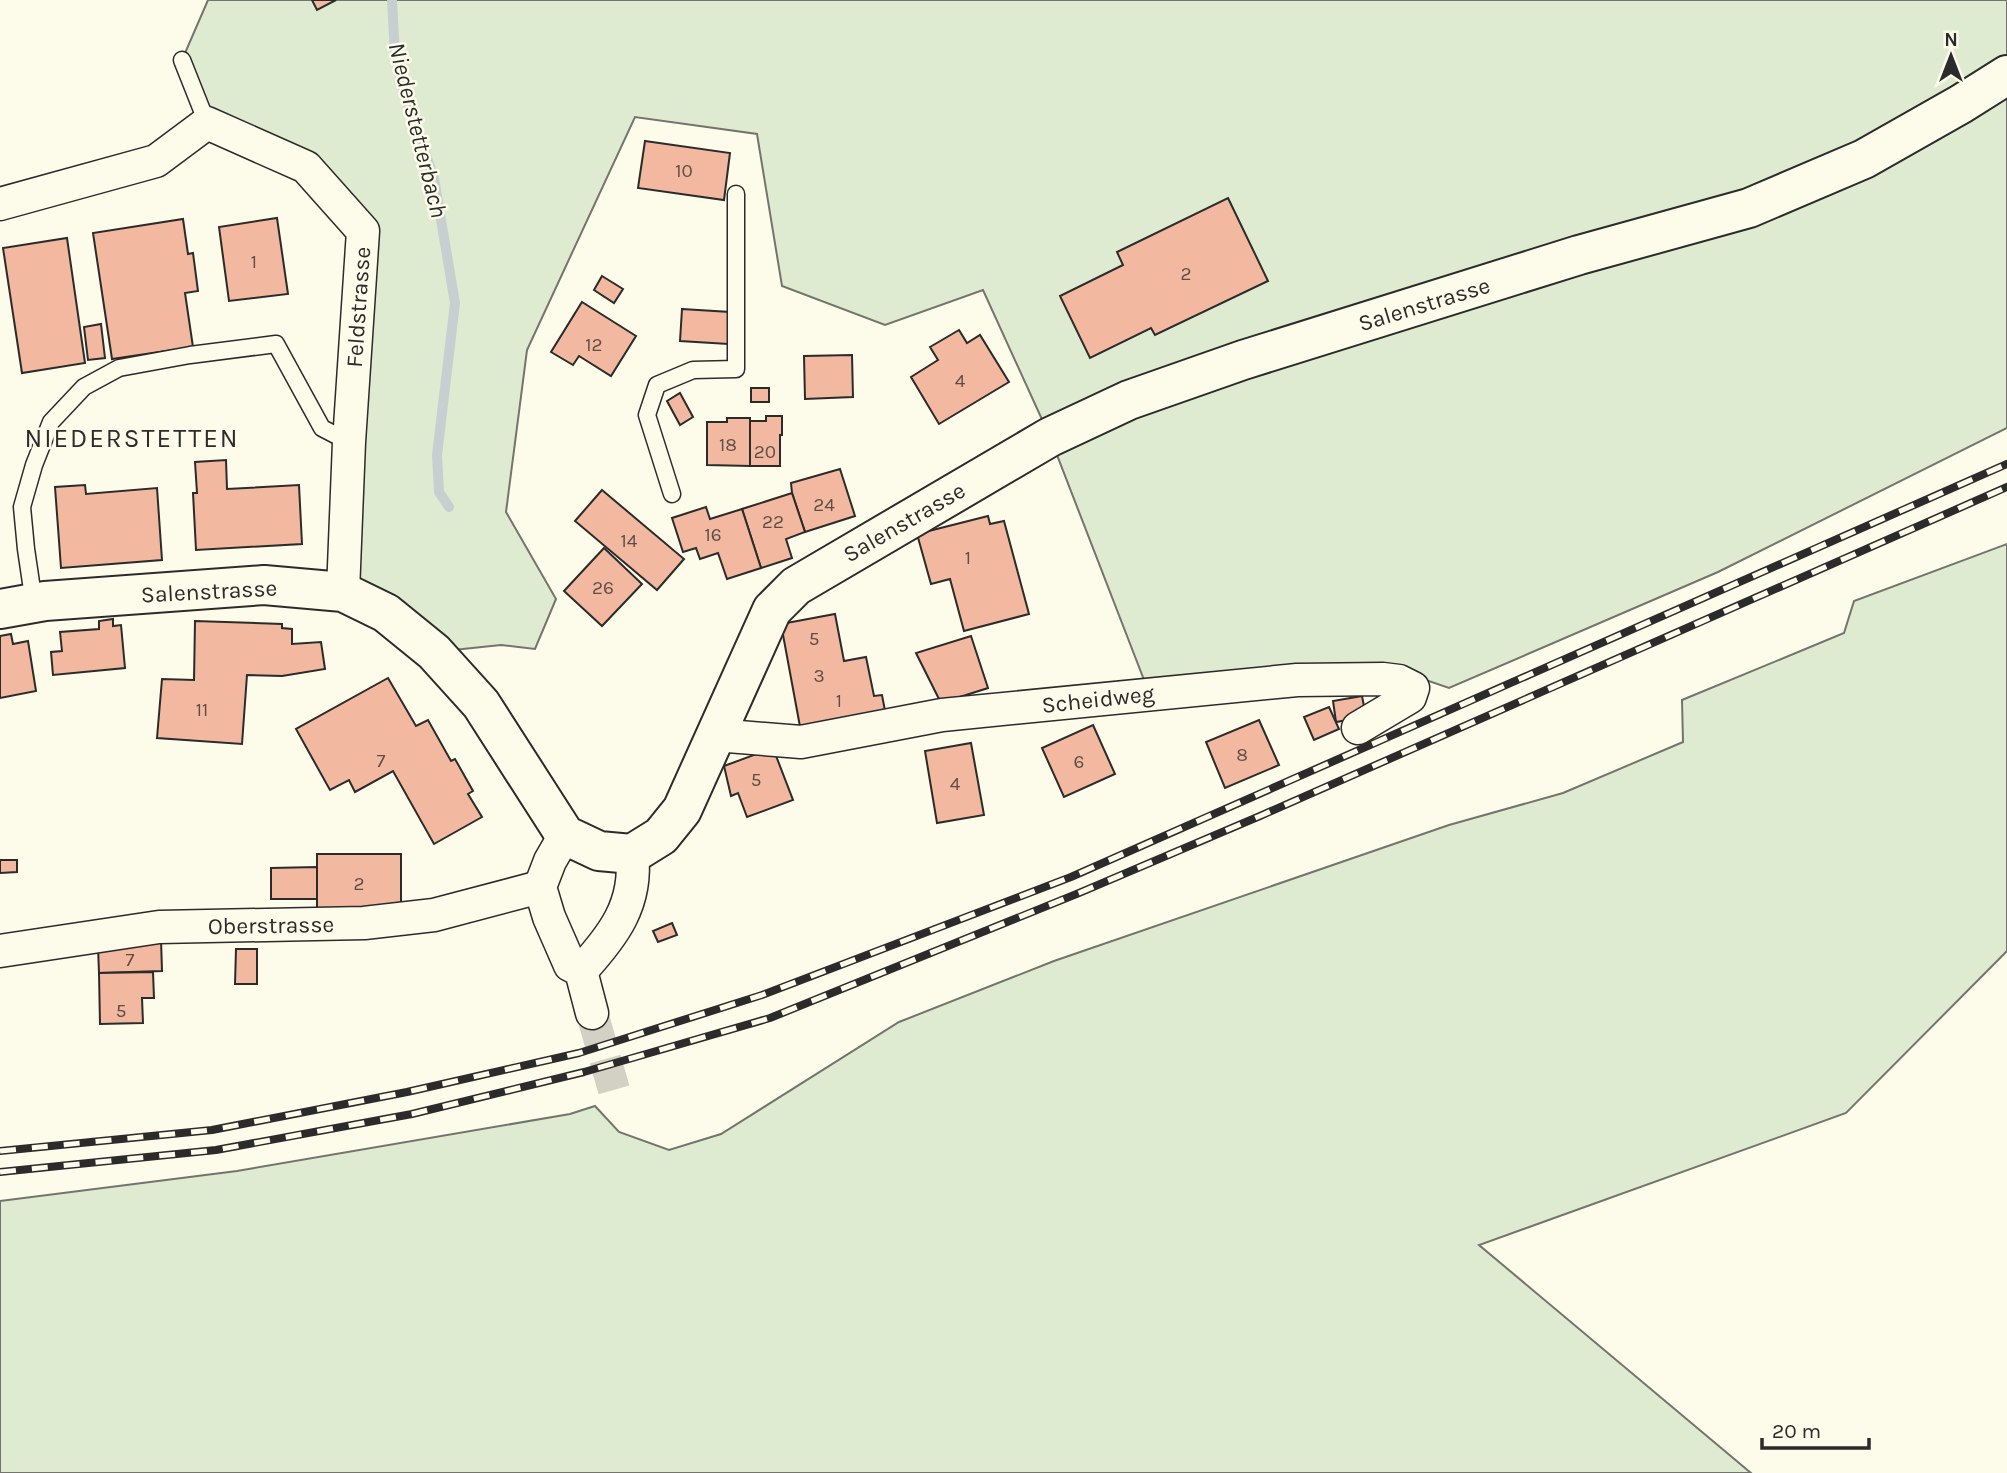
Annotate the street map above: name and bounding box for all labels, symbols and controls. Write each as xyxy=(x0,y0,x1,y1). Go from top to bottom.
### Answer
north arrow xyxy=(1916,21,1986,91)
text: N xyxy=(1944,29,1958,51)
water label: Niederstetterbach xyxy=(383,39,453,221)
house number: 10 xyxy=(675,160,693,182)
street label: Feldstrasse xyxy=(341,246,376,368)
house number: 1 xyxy=(251,251,257,273)
house number: 2 xyxy=(1180,263,1192,285)
street label: Salenstrasse xyxy=(1355,272,1493,337)
house number: 12 xyxy=(585,334,603,356)
house number: 4 xyxy=(955,370,966,392)
district label: NIEDERSTETTEN xyxy=(24,423,240,454)
house number: 18 xyxy=(719,434,737,456)
house number: 20 xyxy=(754,441,776,463)
street label: Salenstrasse xyxy=(838,477,970,568)
house number: 24 xyxy=(813,494,835,516)
house number: 22 xyxy=(762,511,784,533)
house number: 16 xyxy=(704,524,722,546)
house number: 14 xyxy=(621,530,638,552)
house number: 1 xyxy=(965,547,971,569)
street label: Salenstrasse xyxy=(140,574,278,609)
house number: 26 xyxy=(592,577,614,599)
house number: 5 xyxy=(809,628,819,650)
house number: 3 xyxy=(813,665,825,687)
street label: Scheidweg xyxy=(1040,680,1156,719)
house number: 1 xyxy=(836,690,842,712)
house number: 11 xyxy=(196,699,208,721)
house number: 8 xyxy=(1236,744,1248,766)
house number: 7 xyxy=(377,750,386,772)
house number: 6 xyxy=(1074,751,1084,773)
house number: 5 xyxy=(751,769,761,791)
house number: 4 xyxy=(950,773,961,795)
house number: 2 xyxy=(353,873,365,895)
street label: Oberstrasse xyxy=(208,911,334,940)
house number: 7 xyxy=(126,949,135,971)
house number: 5 xyxy=(116,1000,126,1022)
scale bar xyxy=(1762,1406,1869,1450)
text: 20 m xyxy=(1772,1419,1821,1443)

